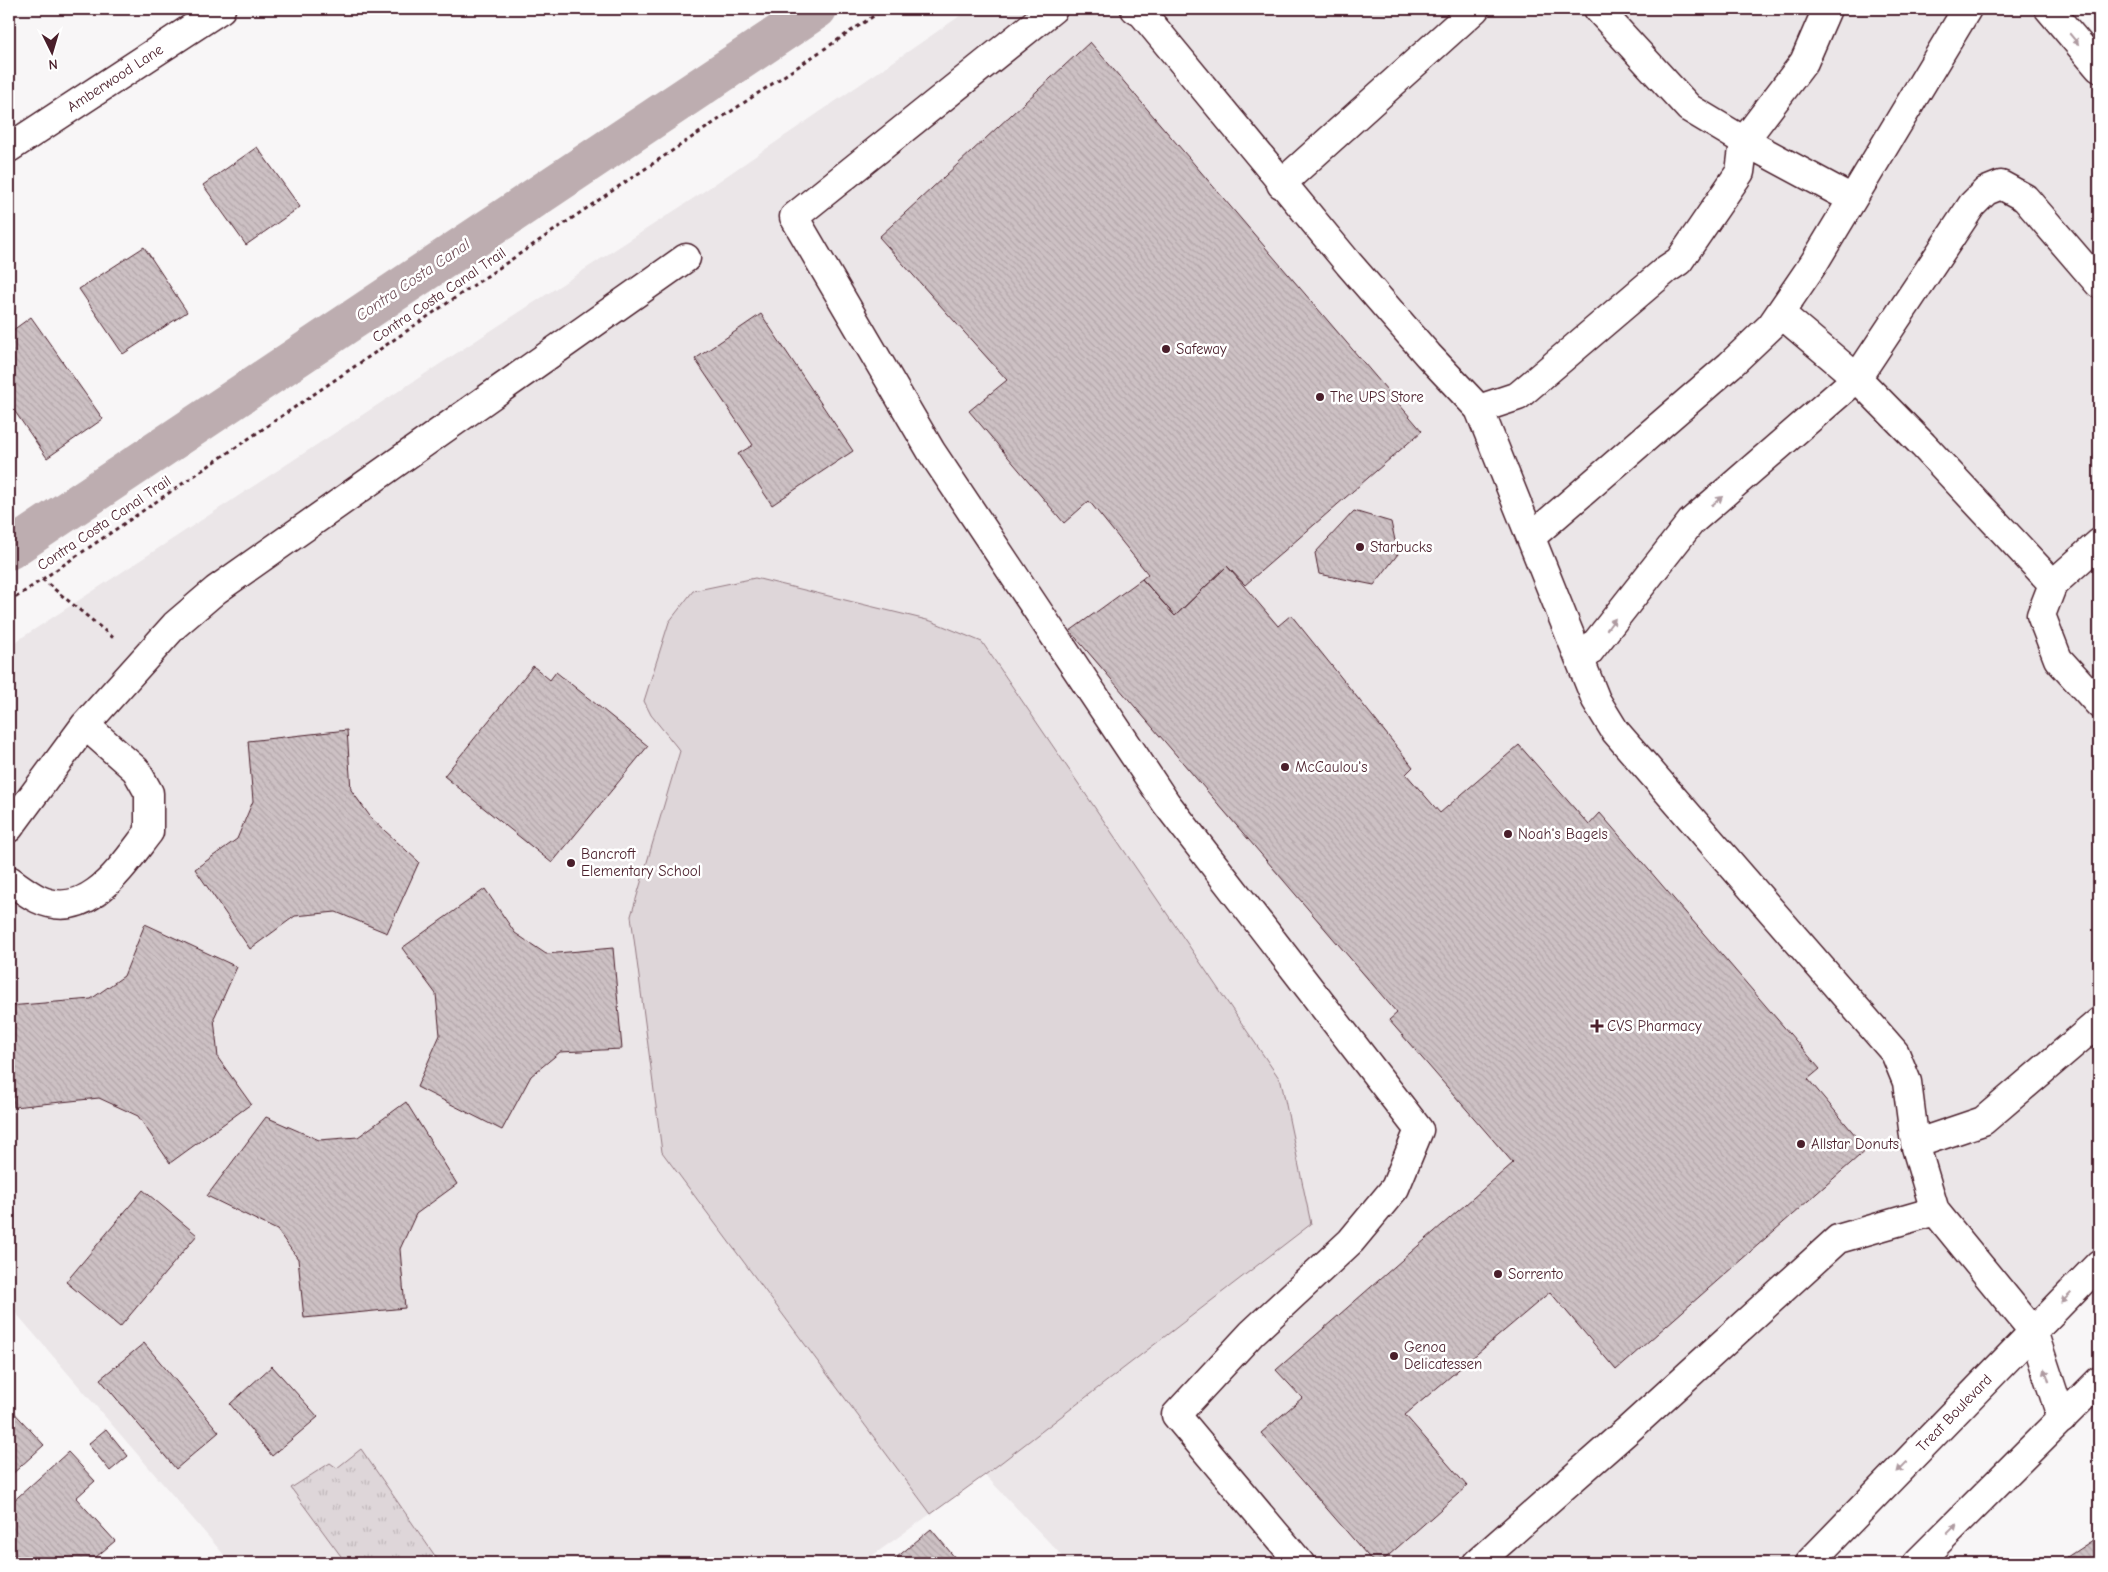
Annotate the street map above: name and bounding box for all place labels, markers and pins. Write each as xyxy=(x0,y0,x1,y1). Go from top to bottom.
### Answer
place label: Safeway xyxy=(1176,340,1227,358)
marker: Safeway xyxy=(1160,343,1172,355)
place label: The UPS Store xyxy=(1330,388,1424,406)
marker: The UPS Store xyxy=(1314,391,1326,403)
place label: Starbucks xyxy=(1370,538,1432,556)
marker: Starbucks xyxy=(1354,541,1366,553)
place label: McCaulou's xyxy=(1295,758,1367,776)
marker: McCaulou's xyxy=(1279,761,1291,773)
place label: Noah's Bagels xyxy=(1518,825,1608,843)
marker: Noah's Bagels xyxy=(1502,828,1514,840)
place label: Bancroft Elementary School xyxy=(581,845,701,880)
marker: Bancroft Elementary School xyxy=(565,857,577,869)
place label: CVS Pharmacy xyxy=(1607,1017,1702,1035)
marker: CVS Pharmacy xyxy=(1591,1020,1603,1032)
place label: Allstar Donuts xyxy=(1811,1135,1899,1153)
marker: Allstar Donuts xyxy=(1795,1138,1807,1150)
place label: Sorrento xyxy=(1508,1265,1564,1283)
marker: Sorrento xyxy=(1492,1268,1504,1280)
place label: Genoa Delicatessen xyxy=(1404,1338,1482,1373)
marker: Genoa Delicatessen xyxy=(1388,1350,1400,1362)

